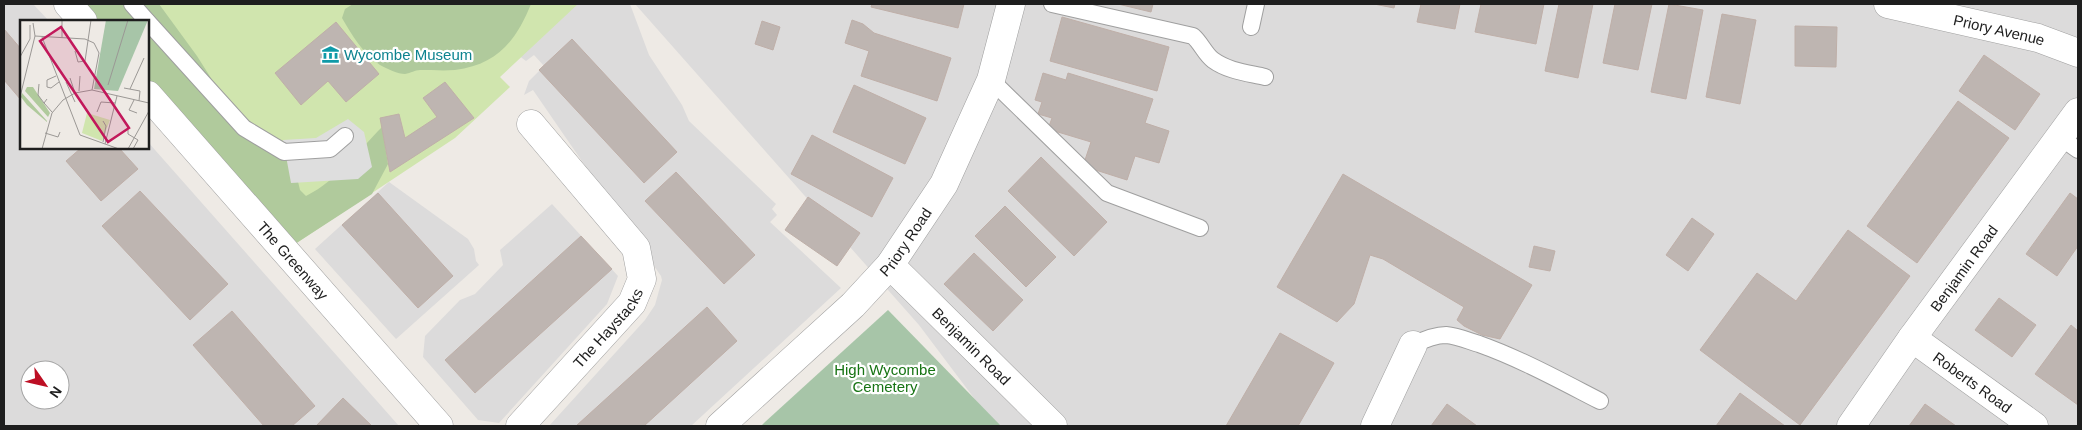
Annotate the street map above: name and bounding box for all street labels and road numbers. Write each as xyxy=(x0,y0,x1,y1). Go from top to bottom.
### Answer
street label: Priory Avenue xyxy=(1952,11,2047,48)
street label: Priory Road xyxy=(876,204,934,280)
street label: The Greenway xyxy=(254,218,332,303)
street label: Benjamin Road xyxy=(1926,222,2001,314)
street label: The Haystacks xyxy=(569,286,646,371)
street label: Benjamin Road xyxy=(929,304,1014,388)
street label: Roberts Road xyxy=(1930,348,2015,416)

